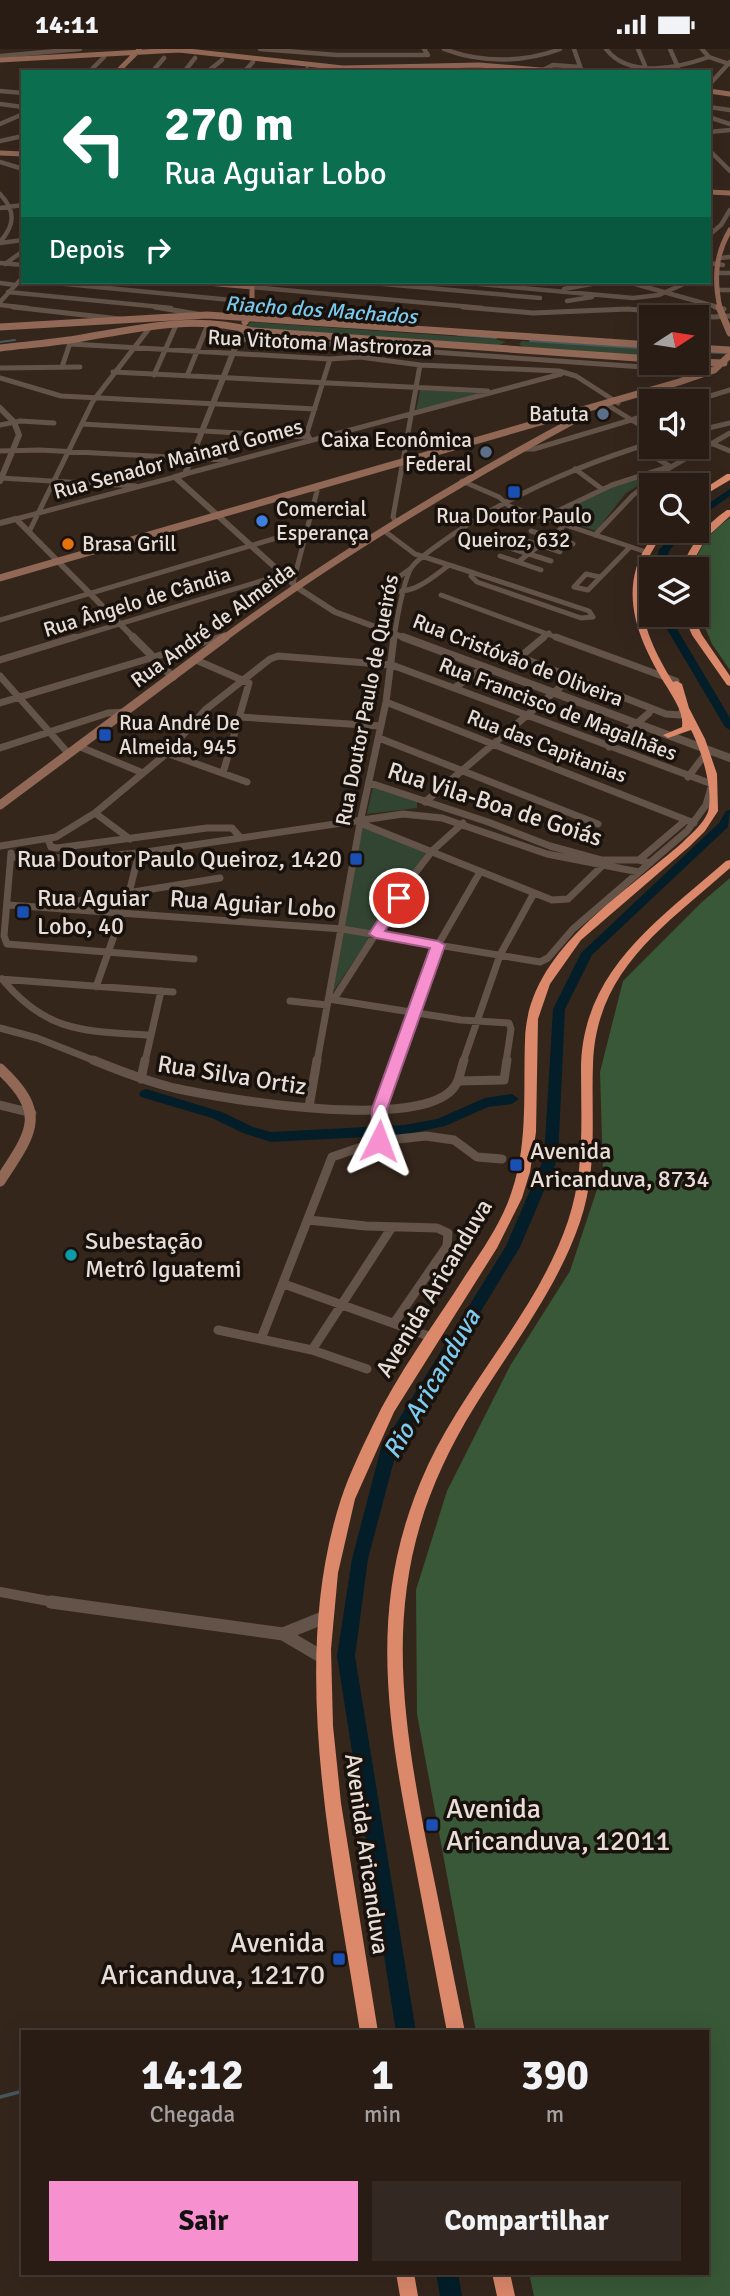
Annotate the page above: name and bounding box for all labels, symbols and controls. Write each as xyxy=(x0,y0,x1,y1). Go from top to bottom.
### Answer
text: 14:11 xyxy=(35,9,99,41)
text: 270 m xyxy=(164,94,294,154)
icon: left xyxy=(49,98,140,189)
text: Rua Aguiar Lobo xyxy=(164,154,387,193)
icon: right xyxy=(139,231,177,269)
text: Depois xyxy=(49,234,125,266)
water label: Riacho dos Machados xyxy=(224,290,420,330)
north arrow xyxy=(639,305,709,375)
map controls xyxy=(639,305,709,627)
street label: Rua Vitotoma Mastroroza xyxy=(207,324,433,362)
button: sound xyxy=(639,389,709,459)
place label: Batuta xyxy=(529,401,589,427)
marker: Batuta xyxy=(595,406,611,422)
street label: Rua Senador Mainard Gomes xyxy=(50,413,306,505)
place label: Caixa Econômica Federal xyxy=(321,427,472,477)
marker: Caixa Econômica Federal xyxy=(478,444,494,460)
button: search xyxy=(639,473,709,543)
marker: Rua Doutor Paulo Queiroz, 632 xyxy=(506,484,522,500)
place label: Comercial Esperança xyxy=(276,496,369,546)
place label: Rua Doutor Paulo Queiroz, 632 xyxy=(436,503,592,553)
marker: Comercial Esperança xyxy=(254,513,270,529)
place label: Brasa Grill xyxy=(82,531,176,557)
marker: Brasa Grill xyxy=(60,536,76,552)
street label: Rua André de Almeida xyxy=(126,557,300,693)
button: layers xyxy=(639,557,709,627)
street label: Rua Ângelo de Cândia xyxy=(40,561,234,643)
street label: Rua Doutor Paulo de Queirós xyxy=(330,572,404,828)
street label: Rua Cristóvão de Oliveira xyxy=(409,608,627,712)
street label: Rua Francisco de Magalhães xyxy=(435,652,681,766)
street label: Rua das Capitanias xyxy=(463,704,631,788)
place label: Rua André De Almeida, 945 xyxy=(119,710,240,760)
marker: Rua André De Almeida, 945 xyxy=(97,727,113,743)
street label: Rua Vila-Boa de Goiás xyxy=(384,755,606,853)
place label: Rua Doutor Paulo Queiroz, 1420 xyxy=(17,844,342,874)
marker: Rua Doutor Paulo Queiroz, 1420 xyxy=(348,851,364,867)
pin xyxy=(369,868,429,928)
icon: arrive xyxy=(380,879,418,917)
place label: Rua Aguiar Lobo, 40 xyxy=(37,883,149,941)
street label: Rua Aguiar Lobo xyxy=(169,883,337,925)
marker: Rua Aguiar Lobo, 40 xyxy=(15,904,31,920)
street label: Rua Silva Ortiz xyxy=(155,1048,309,1102)
position arrow xyxy=(342,1104,416,1178)
place label: Avenida Aricanduva, 8734 xyxy=(530,1136,710,1194)
marker: Avenida Aricanduva, 8734 xyxy=(508,1157,524,1173)
street label: Avenida Aricanduva xyxy=(369,1193,499,1383)
place label: Subestação Metrô Iguatemi xyxy=(85,1226,242,1284)
marker: Subestação Metrô Iguatemi xyxy=(63,1247,79,1263)
water label: Rio Aricanduva xyxy=(376,1303,488,1465)
street label: Avenida Aricanduva xyxy=(338,1752,396,1956)
place label: Avenida Aricanduva, 12011 xyxy=(446,1792,671,1858)
marker: Avenida Aricanduva, 12011 xyxy=(424,1817,440,1833)
place label: Avenida Aricanduva, 12170 xyxy=(101,1926,325,1992)
marker: Avenida Aricanduva, 12170 xyxy=(331,1951,347,1967)
text: 14:12 xyxy=(141,2050,244,2101)
text: 1 xyxy=(371,2050,394,2101)
text: 390 xyxy=(521,2050,589,2101)
text: Chegada xyxy=(150,2100,235,2129)
text: min xyxy=(364,2100,401,2129)
text: m xyxy=(546,2100,564,2129)
button: Sair xyxy=(49,2181,358,2261)
button: Compartilhar xyxy=(372,2181,681,2261)

